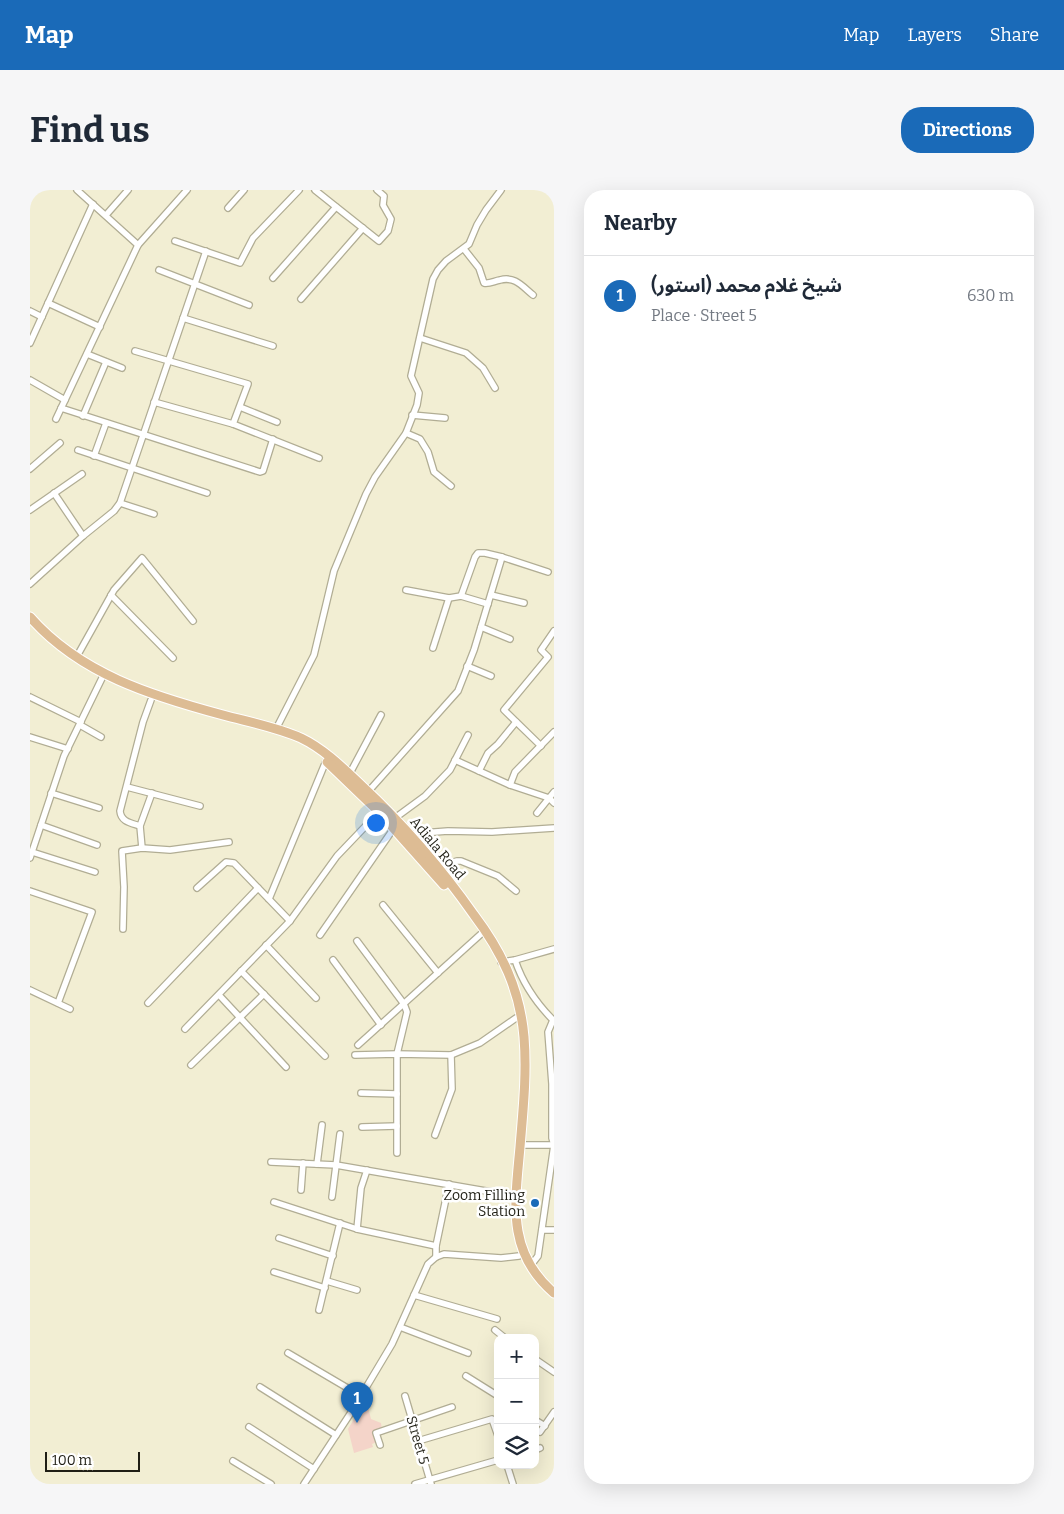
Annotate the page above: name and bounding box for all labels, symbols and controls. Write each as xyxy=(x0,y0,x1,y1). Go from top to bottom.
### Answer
text: Map xyxy=(25,21,74,49)
text: Map xyxy=(843,24,879,46)
text: Layers xyxy=(907,24,962,46)
text: Share xyxy=(990,24,1039,46)
button: Directions xyxy=(901,107,1034,153)
text: Find us xyxy=(30,109,150,151)
text: Nearby xyxy=(604,210,677,236)
text: شیخ غلام محمد (استور) xyxy=(651,274,842,297)
text: 1 xyxy=(617,286,623,305)
text: 630 m xyxy=(967,286,1014,305)
text: Place · Street 5 xyxy=(651,306,757,325)
your location xyxy=(363,810,389,836)
street label: Adiala Road xyxy=(406,813,469,883)
place label: Zoom Filling Station xyxy=(444,1187,525,1220)
marker: Zoom Filling Station xyxy=(529,1197,541,1209)
map controls xyxy=(494,1334,539,1469)
button: + xyxy=(494,1334,539,1379)
button: − xyxy=(494,1379,539,1424)
pin: 1 xyxy=(341,1382,373,1423)
street label: Street 5 xyxy=(402,1414,433,1466)
button: layers xyxy=(494,1424,539,1469)
scale bar xyxy=(45,1449,140,1472)
text: 100 m xyxy=(52,1452,92,1469)

